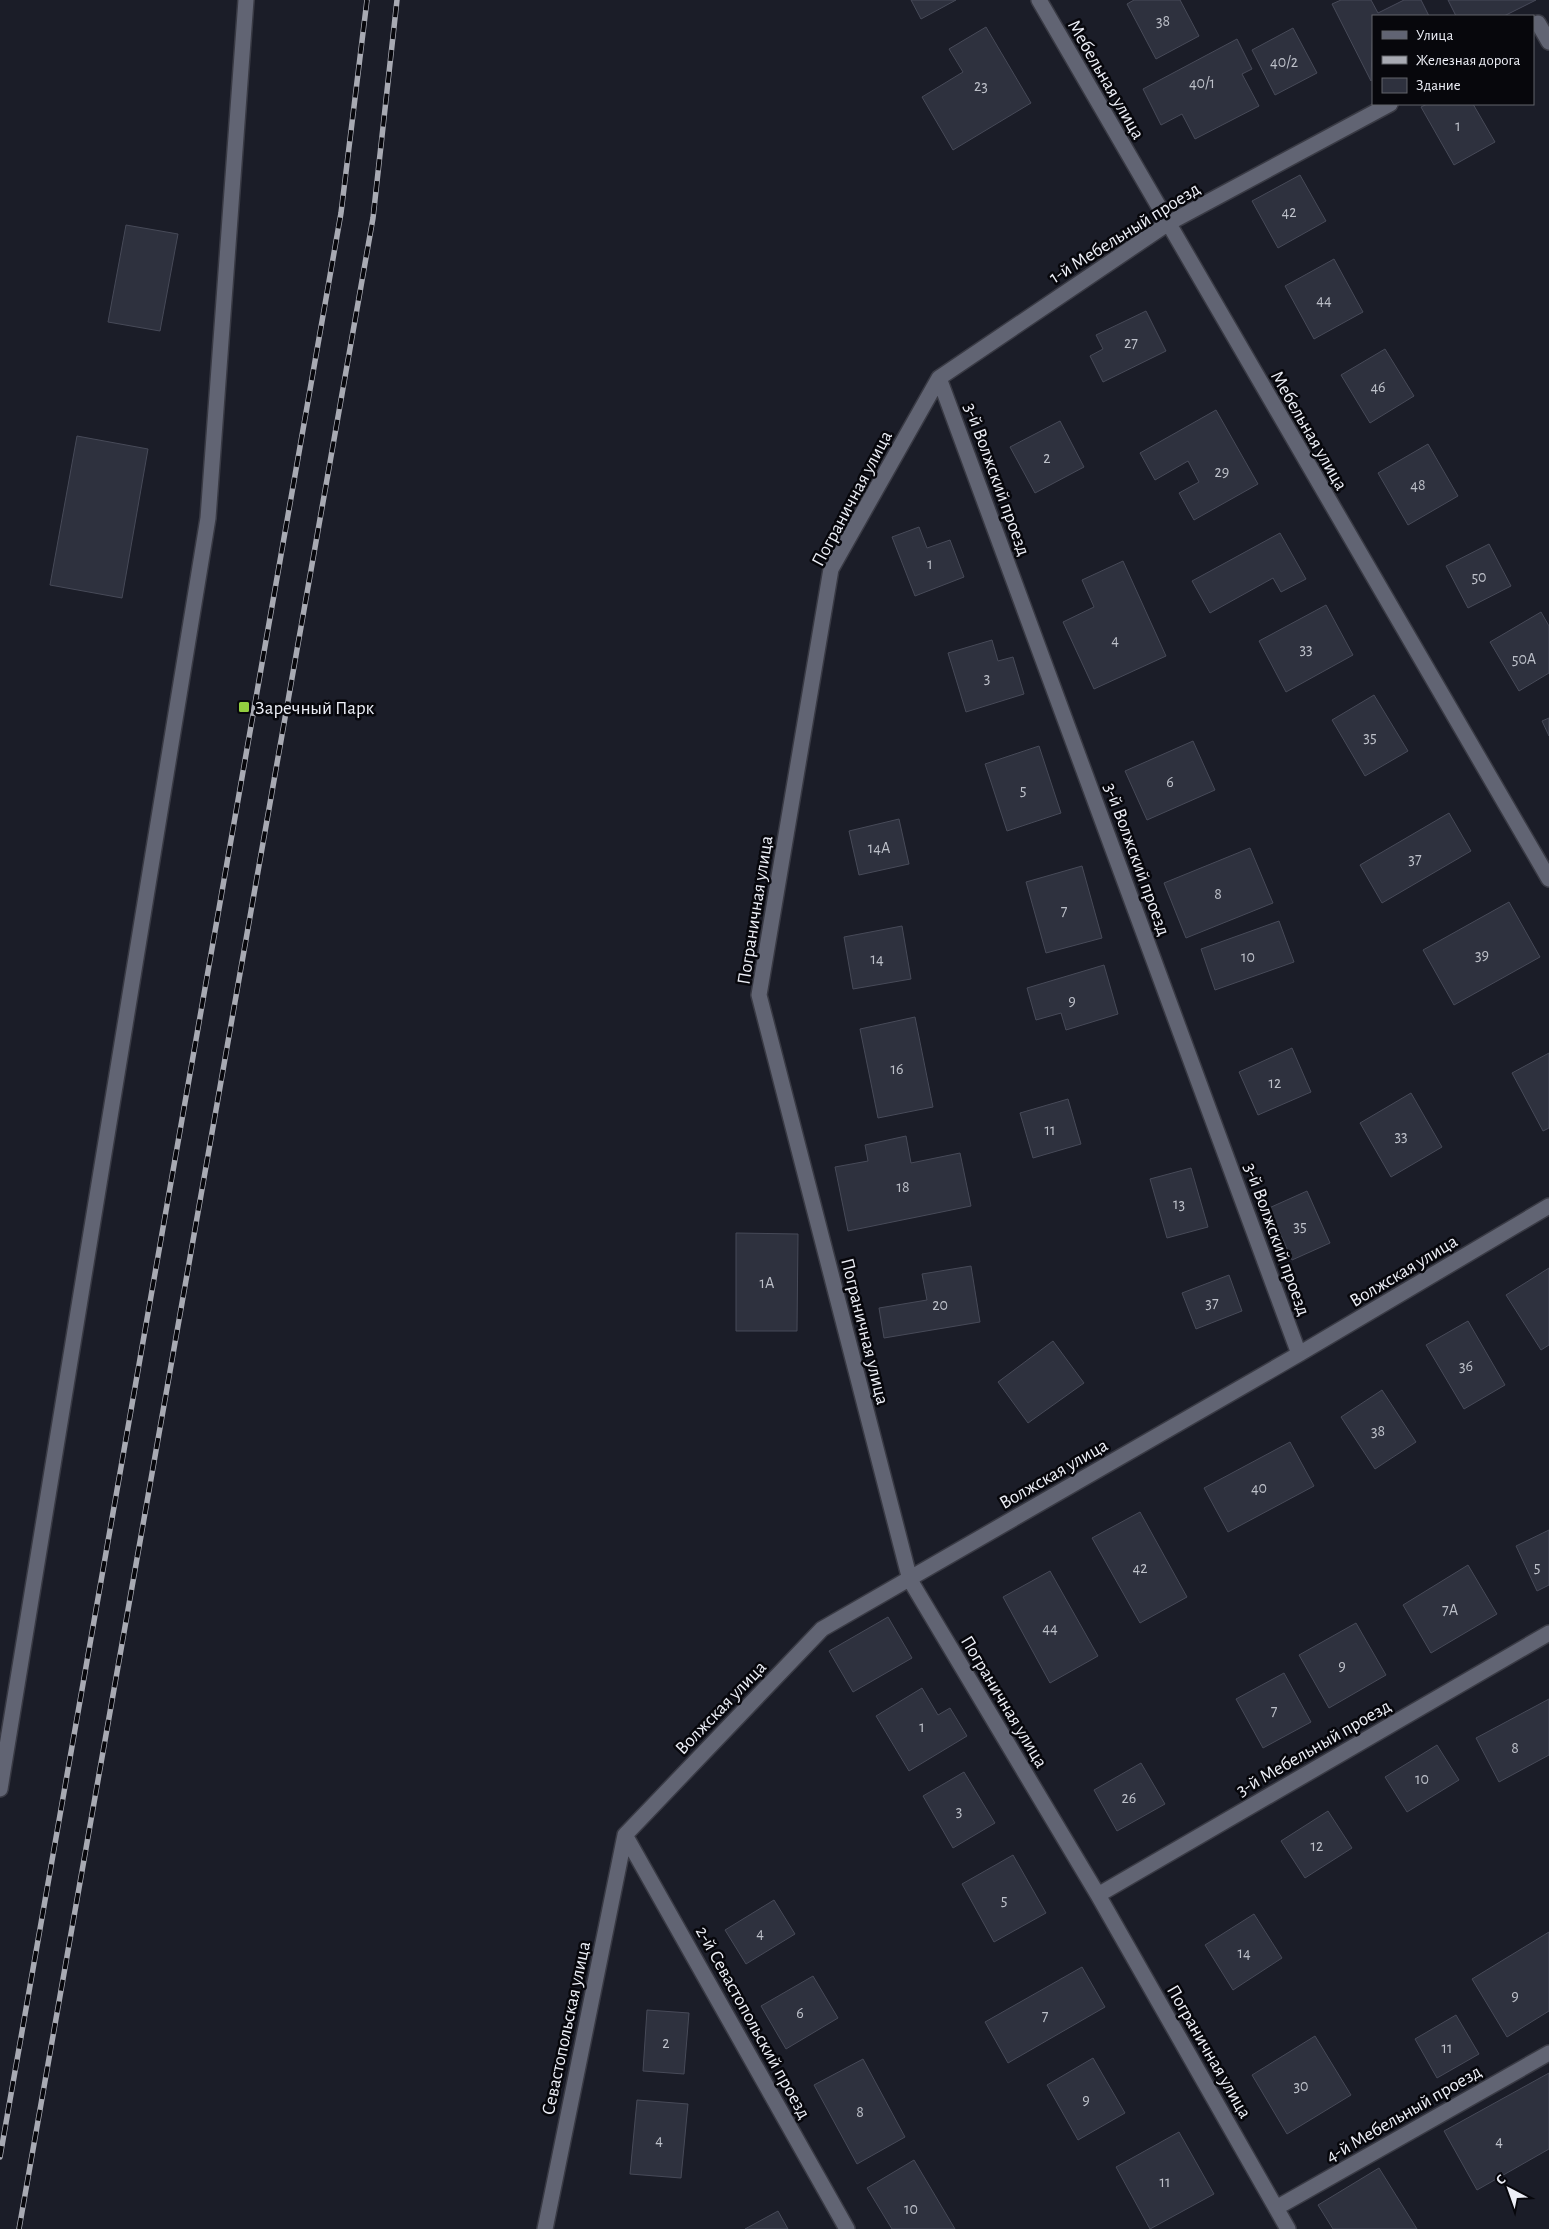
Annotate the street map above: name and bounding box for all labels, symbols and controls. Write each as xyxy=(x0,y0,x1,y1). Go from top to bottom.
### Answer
house number: 38 xyxy=(1156,13,1170,29)
legend xyxy=(1372,15,1534,105)
street label: Мебельная улица xyxy=(1064,17,1148,143)
text: Улица xyxy=(1416,28,1453,43)
text: Железная дорога xyxy=(1416,53,1521,68)
house number: 40/2 xyxy=(1270,54,1298,70)
house number: 40/1 xyxy=(1189,75,1215,91)
house number: 23 xyxy=(974,78,988,94)
text: Здание xyxy=(1416,78,1461,93)
house number: 1 xyxy=(1455,118,1461,134)
street label: 1-й Мебельный проезд xyxy=(1046,179,1203,287)
house number: 42 xyxy=(1282,204,1296,220)
house number: 44 xyxy=(1316,292,1332,308)
house number: 27 xyxy=(1124,335,1138,351)
street label: Мебельная улица xyxy=(1267,368,1351,494)
house number: 46 xyxy=(1370,379,1386,395)
street label: 3-й Волжский проезд xyxy=(960,401,1033,559)
street label: Пограничная улица xyxy=(809,428,896,570)
house number: 2 xyxy=(1043,450,1051,466)
house number: 29 xyxy=(1215,464,1229,480)
house number: 48 xyxy=(1410,477,1426,493)
house number: 1 xyxy=(927,556,933,572)
house number: 50 xyxy=(1471,569,1487,585)
house number: 4 xyxy=(1111,632,1119,648)
house number: 33 xyxy=(1299,641,1313,657)
house number: 50А xyxy=(1512,651,1537,667)
house number: 3 xyxy=(984,670,990,686)
place label: Заречный Парк xyxy=(255,699,374,718)
marker: Заречный Парк xyxy=(237,700,251,714)
house number: 35 xyxy=(1363,729,1377,745)
house number: 6 xyxy=(1166,774,1174,790)
street label: 3-й Волжский проезд xyxy=(1100,781,1173,939)
house number: 5 xyxy=(1020,782,1026,798)
street label: Пограничная улица xyxy=(734,834,777,986)
house number: 14А xyxy=(868,840,891,856)
house number: 37 xyxy=(1408,851,1422,867)
house number: 8 xyxy=(1214,886,1222,902)
house number: 7 xyxy=(1061,903,1068,919)
house number: 39 xyxy=(1475,947,1489,963)
house number: 10 xyxy=(1241,949,1255,965)
house number: 14 xyxy=(870,951,884,967)
house number: 9 xyxy=(1068,993,1076,1009)
house number: 16 xyxy=(890,1061,904,1077)
house number: 12 xyxy=(1269,1075,1281,1091)
house number: 11 xyxy=(1044,1122,1056,1138)
house number: 33 xyxy=(1394,1128,1408,1144)
street label: 3-й Волжский проезд xyxy=(1240,1161,1313,1319)
house number: 18 xyxy=(896,1179,910,1195)
house number: 13 xyxy=(1173,1196,1185,1212)
house number: 35 xyxy=(1293,1218,1307,1234)
street label: Волжская улица xyxy=(1347,1232,1461,1311)
street label: Пограничная улица xyxy=(837,1256,892,1407)
house number: 1А xyxy=(760,1275,775,1291)
house number: 37 xyxy=(1205,1295,1219,1311)
house number: 20 xyxy=(932,1297,948,1313)
house number: 36 xyxy=(1459,1358,1473,1374)
house number: 38 xyxy=(1371,1423,1385,1439)
street label: Волжская улица xyxy=(996,1435,1112,1513)
house number: 40 xyxy=(1251,1480,1267,1496)
house number: 5 xyxy=(1534,1559,1540,1575)
house number: 42 xyxy=(1133,1560,1147,1576)
house number: 7А xyxy=(1442,1602,1459,1618)
house number: 44 xyxy=(1042,1620,1058,1636)
street label: Пограничная улица xyxy=(957,1632,1051,1771)
street label: Волжская улица xyxy=(672,1657,770,1759)
house number: 9 xyxy=(1338,1658,1346,1674)
street label: 3-й Мебельный проезд xyxy=(1233,1696,1394,1800)
house number: 7 xyxy=(1271,1703,1278,1719)
house number: 1 xyxy=(919,1719,925,1735)
house number: 8 xyxy=(1511,1740,1519,1756)
house number: 10 xyxy=(1415,1771,1429,1787)
house number: 26 xyxy=(1122,1790,1136,1806)
house number: 3 xyxy=(956,1803,962,1819)
house number: 12 xyxy=(1311,1838,1323,1854)
house number: 5 xyxy=(1001,1892,1007,1908)
street label: 2-й Севастопольский проезд xyxy=(692,1923,814,2122)
house number: 4 xyxy=(756,1925,764,1941)
street label: Севастопольская улица xyxy=(539,1939,594,2117)
house number: 14 xyxy=(1237,1945,1251,1961)
street label: Пограничная улица xyxy=(1163,1982,1255,2122)
house number: 9 xyxy=(1511,1988,1519,2004)
house number: 6 xyxy=(796,2005,804,2021)
house number: 7 xyxy=(1042,2008,1049,2024)
house number: 2 xyxy=(662,2035,670,2051)
house number: 11 xyxy=(1441,2040,1453,2056)
street label: 4-й Мебельный проезд xyxy=(1323,2062,1485,2167)
house number: 30 xyxy=(1293,2078,1309,2094)
house number: 9 xyxy=(1082,2092,1090,2108)
house number: 8 xyxy=(856,2104,864,2120)
house number: 4 xyxy=(655,2132,663,2148)
house number: 4 xyxy=(1495,2133,1503,2149)
north arrow xyxy=(1484,2164,1534,2214)
text: С xyxy=(1494,2172,1509,2188)
house number: 11 xyxy=(1159,2174,1171,2190)
house number: 10 xyxy=(904,2201,918,2217)

